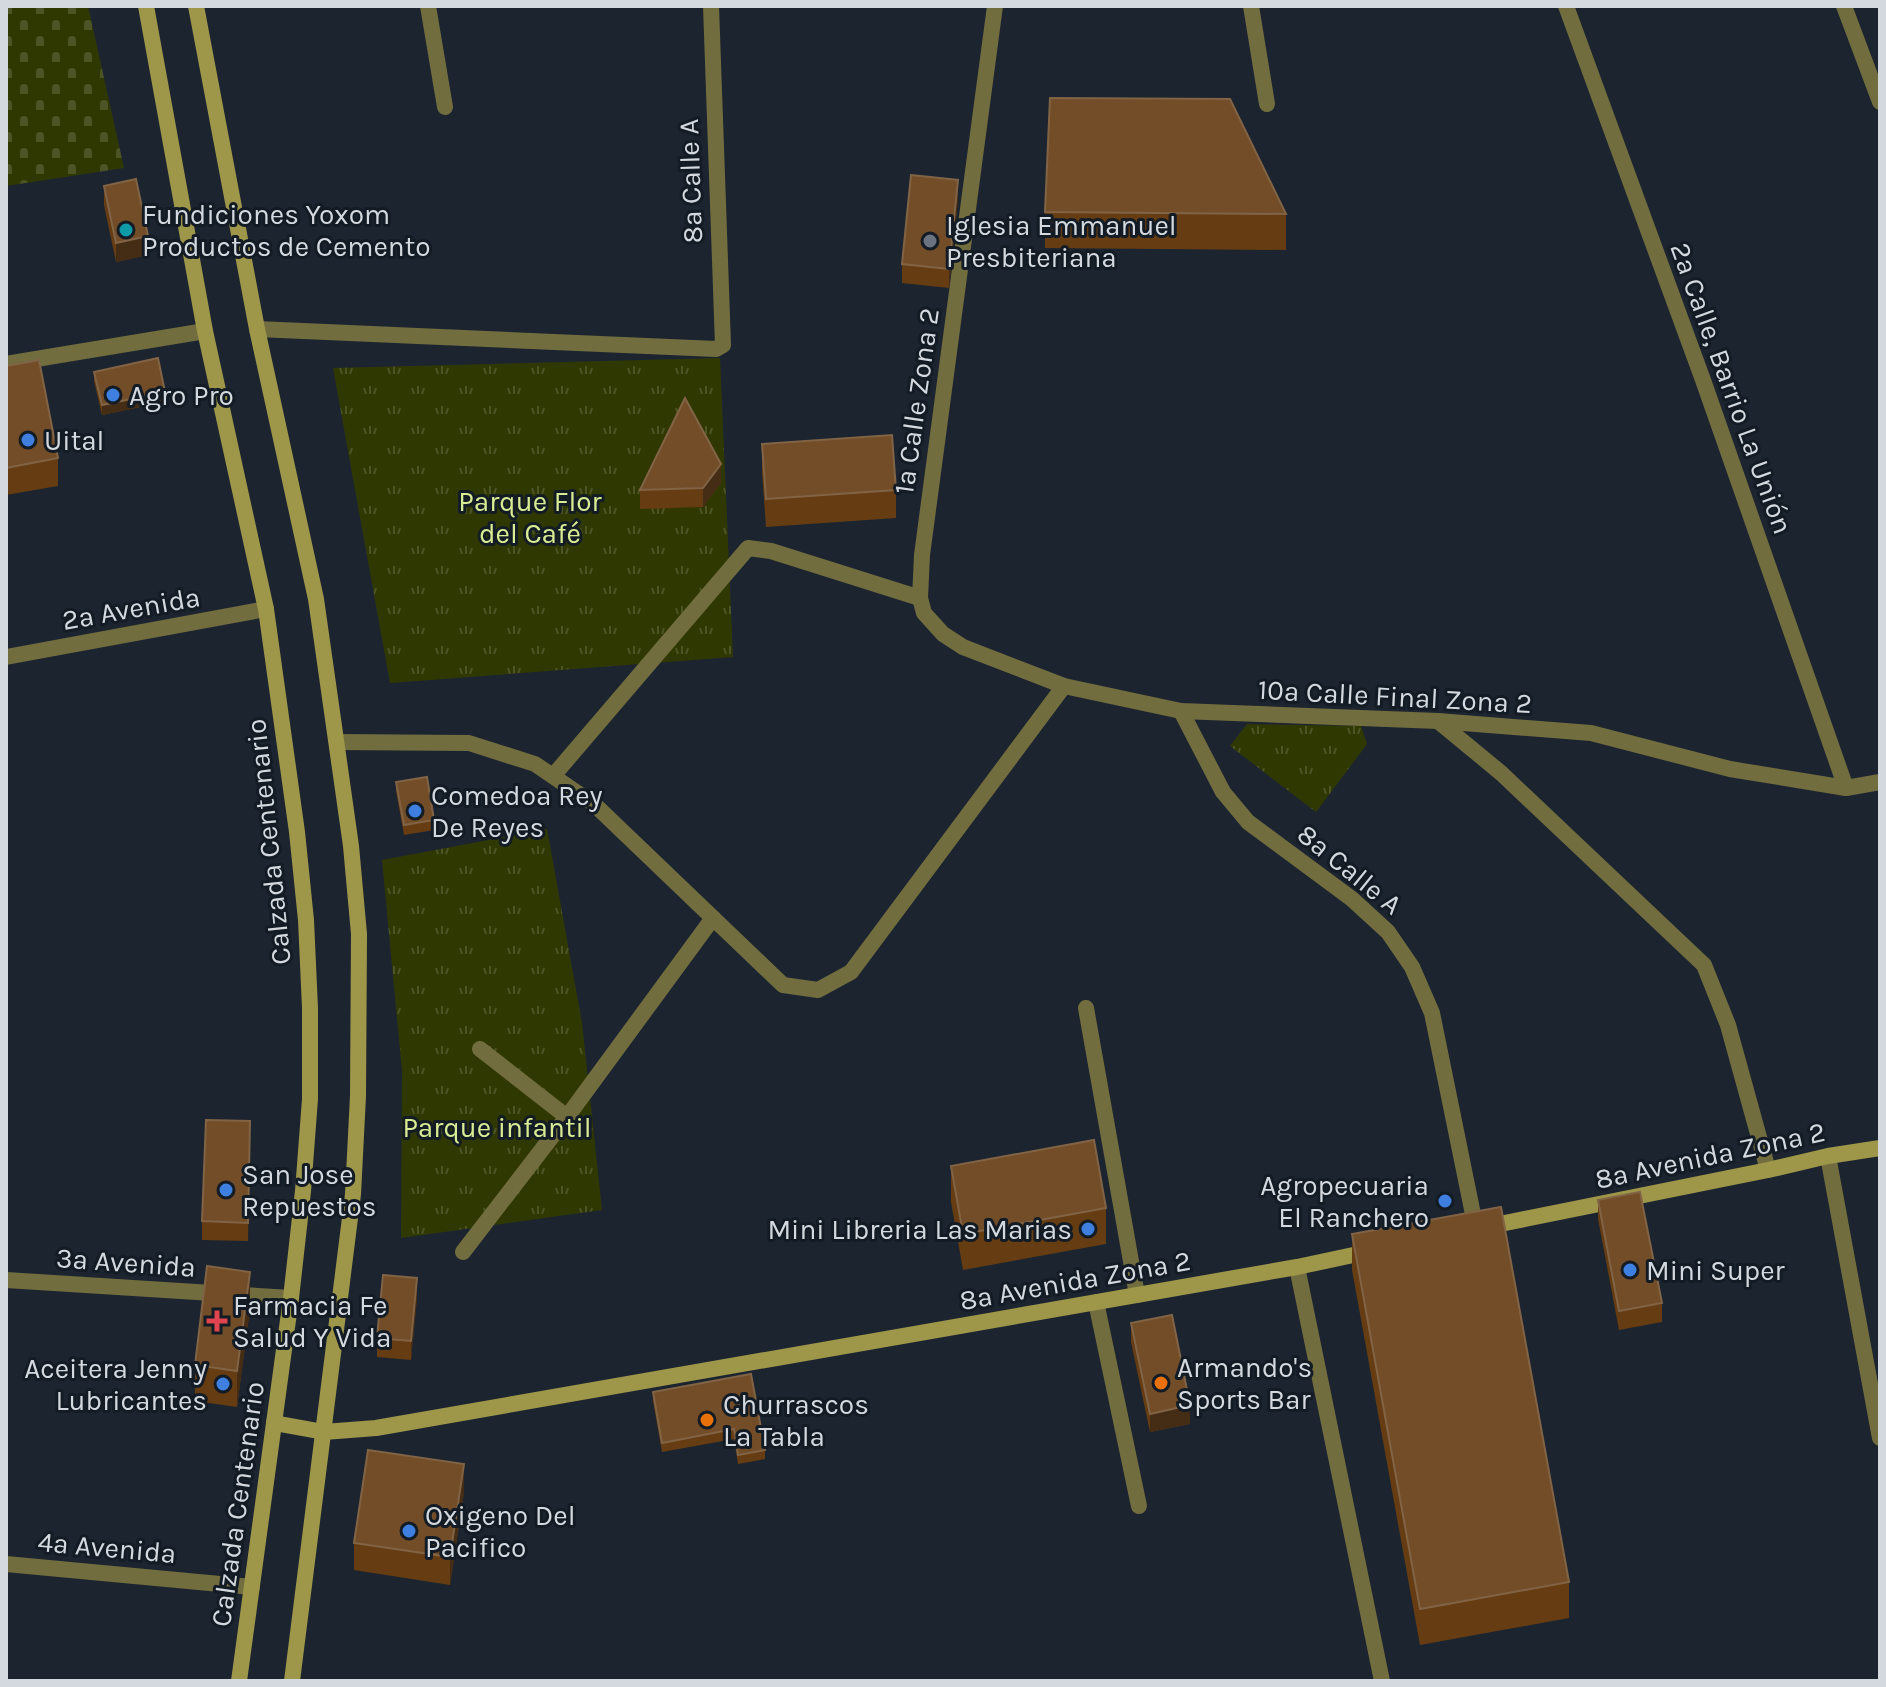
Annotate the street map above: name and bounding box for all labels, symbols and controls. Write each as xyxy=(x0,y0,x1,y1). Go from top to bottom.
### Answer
street label: 8a Calle A xyxy=(672,118,709,244)
place label: Fundiciones Yoxom Productos de Cemento xyxy=(142,198,431,263)
place label: Iglesia Emmanuel Presbiteriana xyxy=(946,209,1177,274)
marker: Fundiciones Yoxom Productos de Cemento xyxy=(117,221,135,239)
marker: Iglesia Emmanuel Presbiteriana xyxy=(921,232,939,250)
street label: 2a Calle, Barrio La Unión xyxy=(1663,238,1800,538)
street label: 1a Calle Zona 2 xyxy=(887,306,946,496)
place label: Agro Pro xyxy=(129,379,234,412)
marker: Agro Pro xyxy=(104,386,122,404)
place label: Uital xyxy=(44,424,104,457)
marker: Uital xyxy=(19,431,37,449)
park label: Parque Flor del Café xyxy=(458,485,603,550)
street label: 2a Avenida xyxy=(60,580,203,637)
street label: 10a Calle Final Zona 2 xyxy=(1257,673,1533,720)
street label: Calzada Centenario xyxy=(239,717,298,967)
place label: Comedoa Rey De Reyes xyxy=(431,779,603,844)
marker: Comedoa Rey De Reyes xyxy=(406,802,424,820)
street label: 8a Calle A xyxy=(1291,817,1409,921)
park label: Parque infantil xyxy=(402,1111,592,1144)
street label: 8a Avenida Zona 2 xyxy=(1592,1115,1828,1196)
place label: San Jose Repuestos xyxy=(242,1158,376,1223)
place label: Agropecuaria El Ranchero xyxy=(1260,1169,1429,1234)
marker: San Jose Repuestos xyxy=(217,1181,235,1199)
marker: Agropecuaria El Ranchero xyxy=(1436,1192,1454,1210)
place label: Mini Libreria Las Marias xyxy=(767,1213,1072,1246)
marker: Mini Libreria Las Marias xyxy=(1079,1220,1097,1238)
street label: 3a Avenida xyxy=(55,1241,197,1284)
street label: 8a Avenida Zona 2 xyxy=(957,1244,1193,1317)
place label: Mini Super xyxy=(1646,1254,1786,1287)
marker: Mini Super xyxy=(1621,1261,1639,1279)
place label: Farmacia Fe Salud Y Vida xyxy=(233,1289,391,1354)
marker: Farmacia Fe Salud Y Vida xyxy=(208,1312,226,1330)
place label: Armando's Sports Bar xyxy=(1177,1351,1312,1416)
place label: Aceitera Jenny Lubricantes xyxy=(24,1352,207,1417)
marker: Armando's Sports Bar xyxy=(1152,1374,1170,1392)
marker: Aceitera Jenny Lubricantes xyxy=(214,1375,232,1393)
street label: Calzada Centenario xyxy=(204,1379,271,1629)
place label: Churrascos La Tabla xyxy=(723,1388,869,1453)
marker: Churrascos La Tabla xyxy=(698,1411,716,1429)
place label: Oxigeno Del Pacifico xyxy=(425,1499,575,1564)
marker: Oxigeno Del Pacifico xyxy=(400,1522,418,1540)
street label: 4a Avenida xyxy=(36,1525,178,1570)

